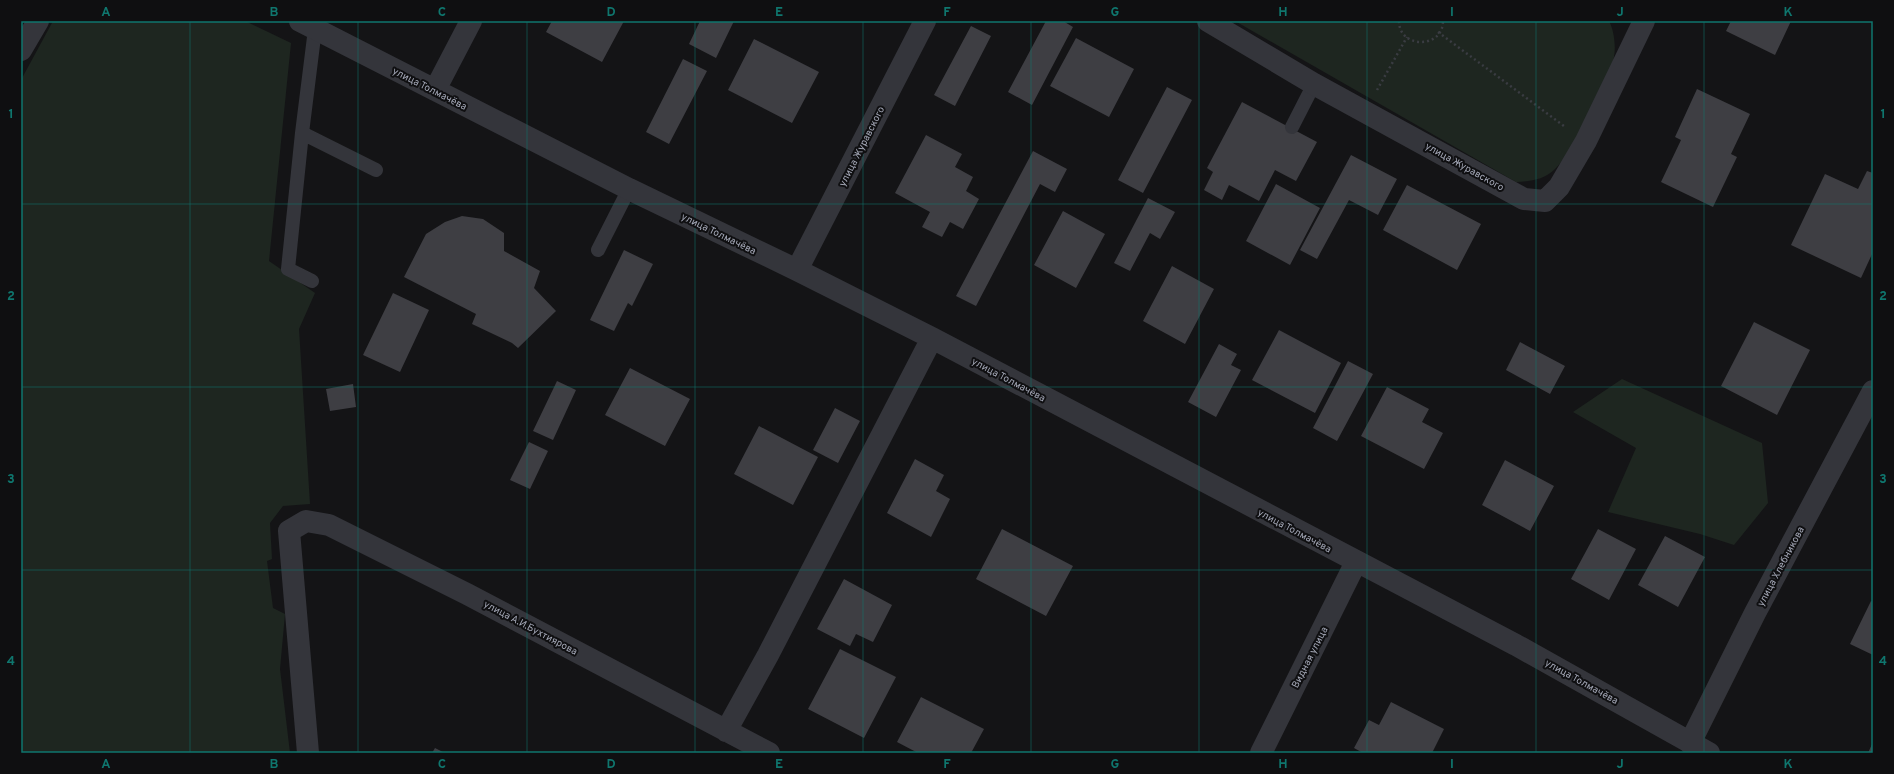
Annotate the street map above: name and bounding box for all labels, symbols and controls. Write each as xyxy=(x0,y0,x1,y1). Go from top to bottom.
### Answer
text: A xyxy=(101,5,111,21)
text: B xyxy=(270,5,279,21)
text: C xyxy=(438,5,446,21)
text: D xyxy=(606,5,616,21)
text: E xyxy=(775,5,783,21)
text: F xyxy=(943,5,951,21)
text: G xyxy=(1111,5,1120,21)
text: H xyxy=(1278,5,1288,21)
text: I xyxy=(1450,5,1454,21)
text: J xyxy=(1616,5,1624,21)
text: K xyxy=(1783,5,1793,21)
street label: улица Толмачёва xyxy=(390,65,469,114)
street label: улица Журавского xyxy=(836,104,888,189)
text: 1 xyxy=(8,107,14,123)
text: 1 xyxy=(1880,107,1886,123)
street label: улица Журавского xyxy=(1422,140,1506,195)
street label: улица Толмачёва xyxy=(679,211,758,258)
text: 2 xyxy=(7,289,15,305)
text: 2 xyxy=(1879,289,1887,305)
street label: улица Толмачёва xyxy=(969,355,1047,405)
text: 3 xyxy=(7,472,15,488)
text: 3 xyxy=(1879,472,1887,488)
street label: улица Толмачёва xyxy=(1255,506,1333,556)
street label: улица Хлебникова xyxy=(1755,525,1808,609)
street label: улица А.И.Бухтиярова xyxy=(481,598,579,659)
street label: Видная улица xyxy=(1289,625,1331,691)
text: 4 xyxy=(7,654,15,670)
text: 4 xyxy=(1879,654,1887,670)
street label: улица Толмачёва xyxy=(1542,657,1620,708)
text: A xyxy=(101,757,111,773)
text: B xyxy=(270,757,279,773)
text: C xyxy=(438,757,446,773)
text: D xyxy=(606,757,616,773)
text: E xyxy=(775,757,783,773)
text: F xyxy=(943,757,951,773)
text: G xyxy=(1111,757,1120,773)
text: H xyxy=(1278,757,1288,773)
text: I xyxy=(1450,757,1454,773)
text: J xyxy=(1616,757,1624,773)
text: K xyxy=(1783,757,1793,773)

